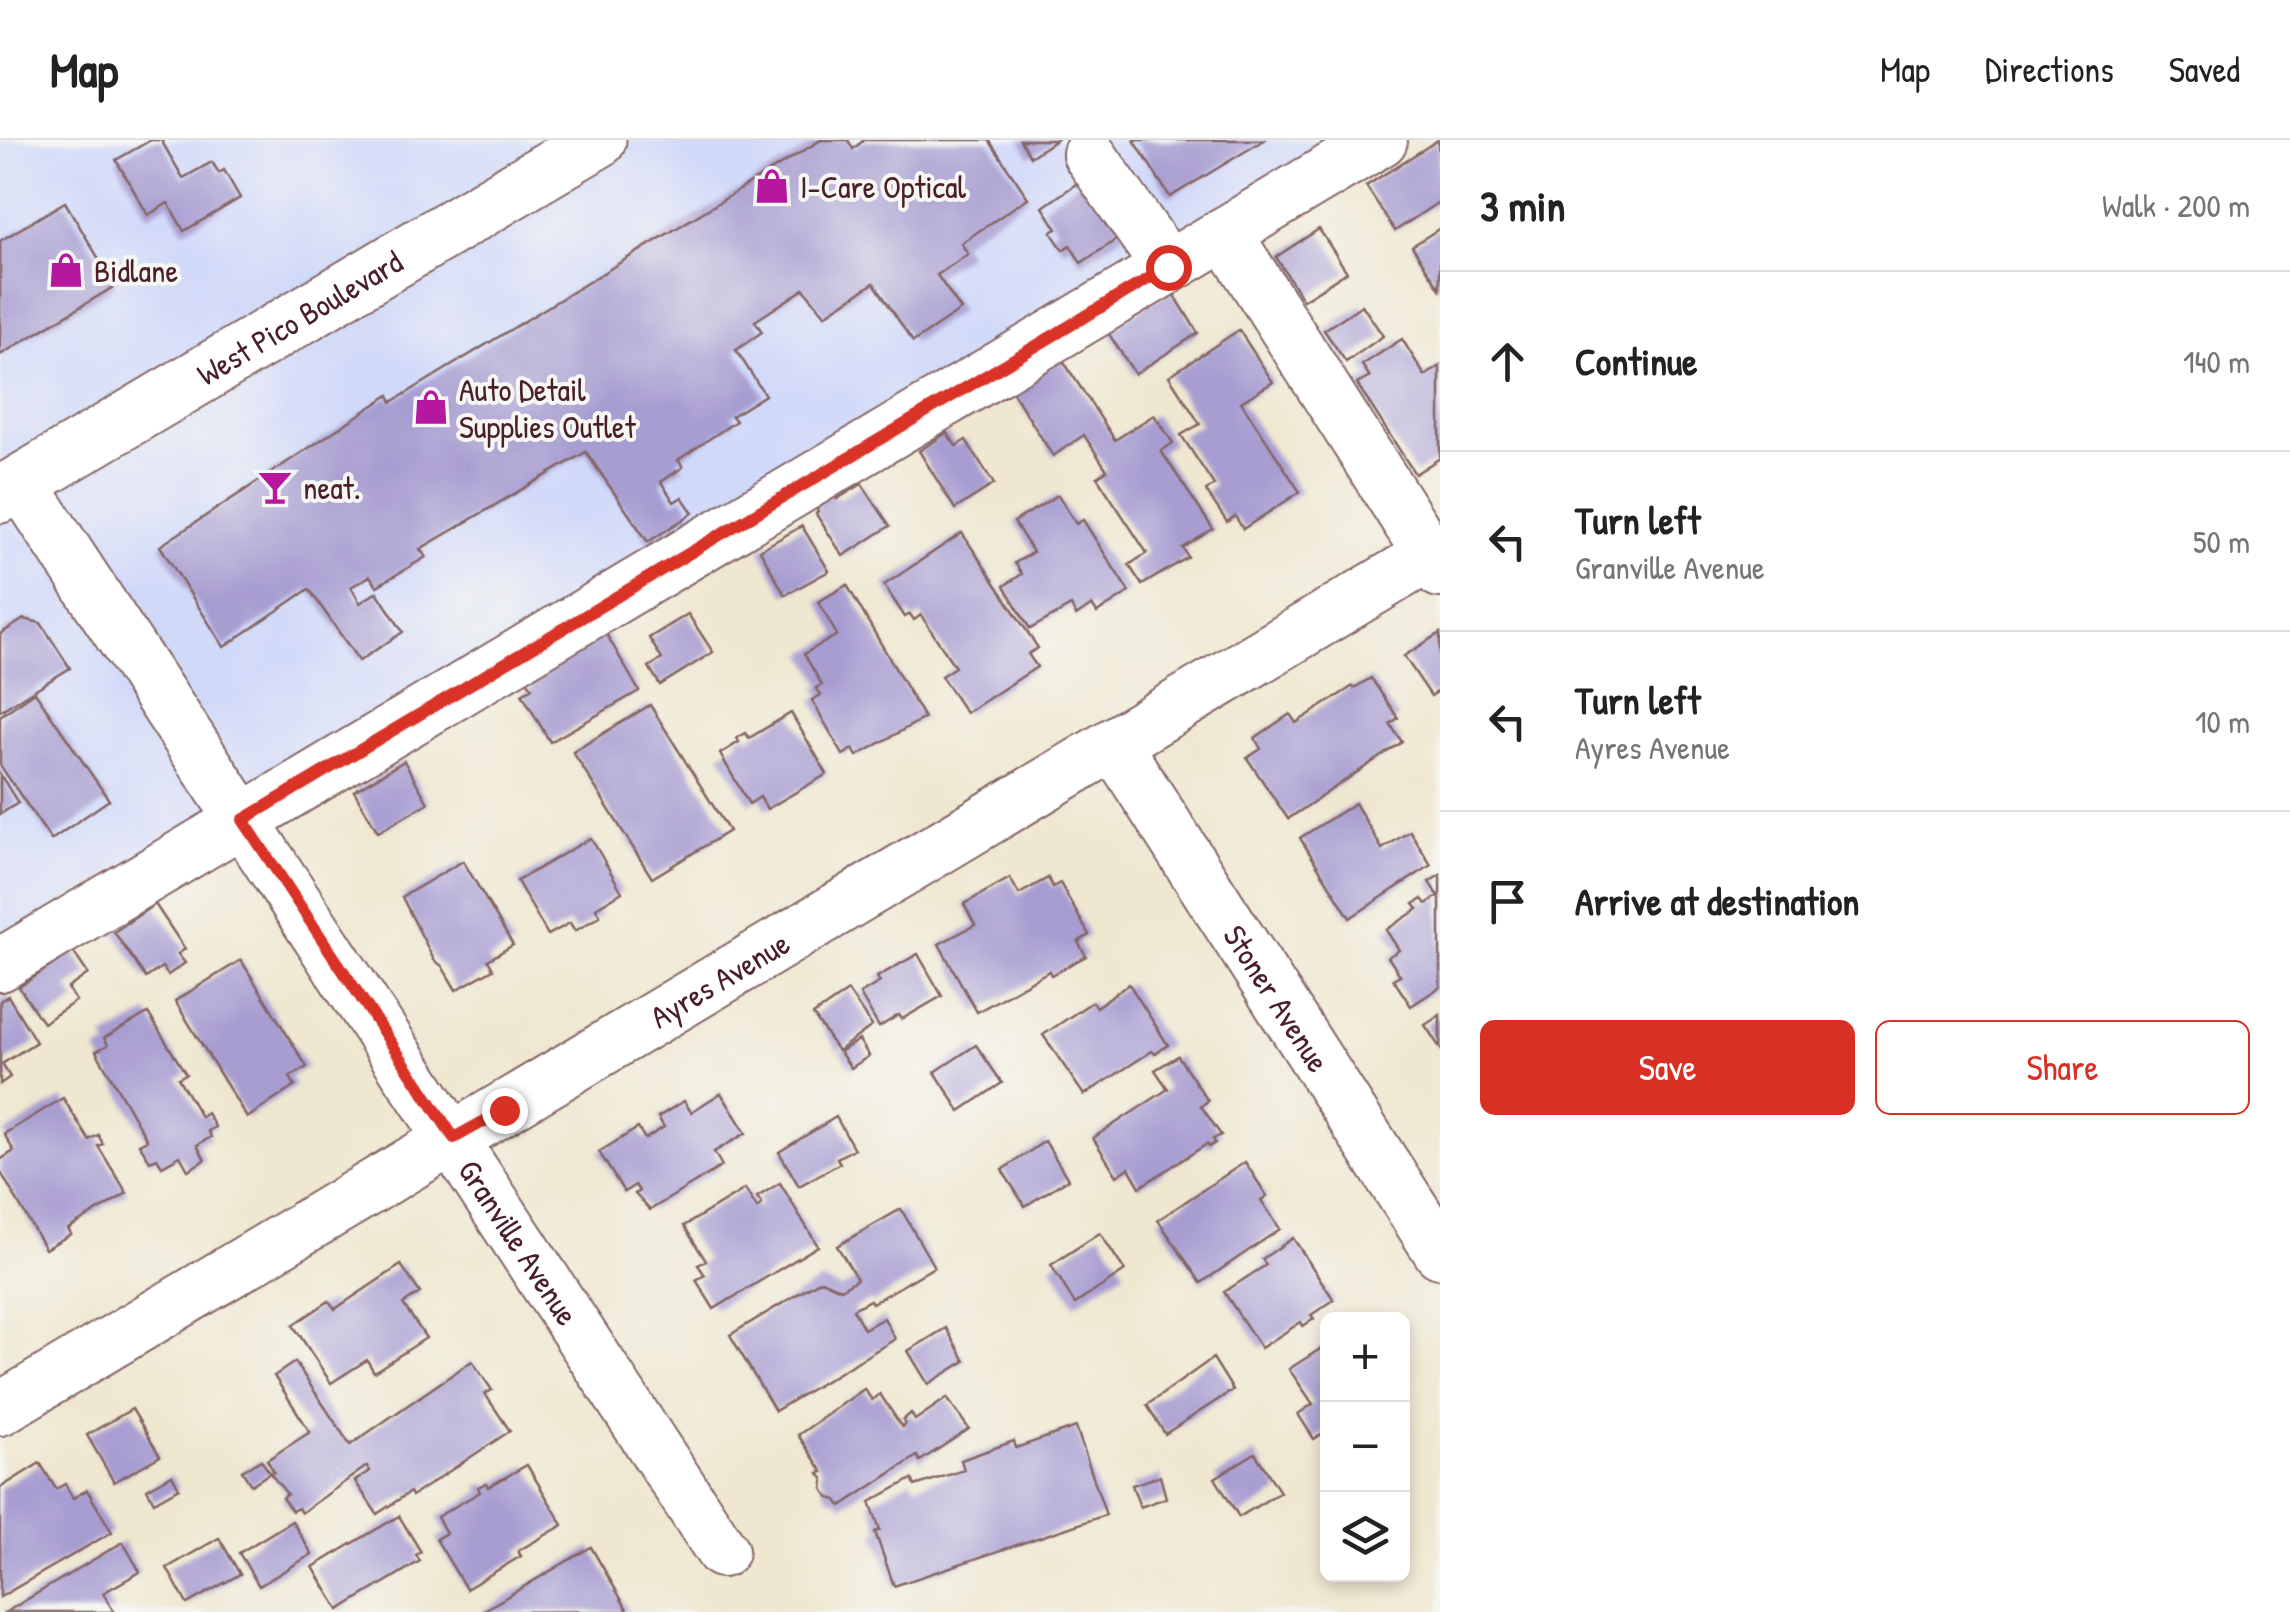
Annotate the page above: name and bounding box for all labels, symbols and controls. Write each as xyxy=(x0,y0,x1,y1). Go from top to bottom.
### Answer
text: Map xyxy=(50,37,118,102)
text: Map xyxy=(1880,46,1930,93)
text: Directions xyxy=(1985,46,2114,93)
text: Saved xyxy=(2169,46,2240,93)
place label: I-Care Optical xyxy=(800,165,967,208)
shop icon: I-Care Optical xyxy=(753,167,791,205)
text: 3 min xyxy=(1480,177,1565,234)
text: Walk · 200 m xyxy=(2102,184,2250,227)
street label: West Pico Boulevard xyxy=(189,240,410,395)
route start xyxy=(1146,245,1192,291)
place label: Bidlane xyxy=(94,249,178,292)
shop icon: Bidlane xyxy=(47,251,85,289)
icon: ahead xyxy=(1480,334,1535,389)
text: Continue xyxy=(1575,335,1697,387)
text: 140 m xyxy=(2183,340,2250,383)
place label: Auto Detail Supplies Outlet xyxy=(459,368,637,448)
shop icon: Auto Detail Supplies Outlet xyxy=(412,388,450,426)
place label: neat. xyxy=(303,466,361,509)
bar icon: neat. xyxy=(256,468,294,506)
text: Turn left xyxy=(1575,494,1700,546)
icon: left xyxy=(1480,514,1535,569)
text: 50 m xyxy=(2193,520,2250,563)
text: Granville Avenue xyxy=(1575,546,1765,589)
text: Turn left xyxy=(1575,674,1700,726)
icon: left xyxy=(1480,694,1535,749)
text: 10 m xyxy=(2195,700,2250,743)
text: Ayres Avenue xyxy=(1575,726,1730,769)
icon: arrive xyxy=(1480,874,1535,929)
text: Arrive at destination xyxy=(1575,875,1859,927)
street label: Stoner Avenue xyxy=(1214,916,1340,1080)
street label: Ayres Avenue xyxy=(642,921,797,1038)
button: Save xyxy=(1480,1020,1855,1115)
button: Share xyxy=(1875,1020,2250,1115)
route end xyxy=(482,1088,528,1134)
street label: Granville Avenue xyxy=(449,1151,589,1333)
map controls xyxy=(1320,1312,1410,1582)
button: + xyxy=(1320,1312,1410,1402)
button: − xyxy=(1320,1402,1410,1492)
button: layers xyxy=(1320,1492,1410,1582)

